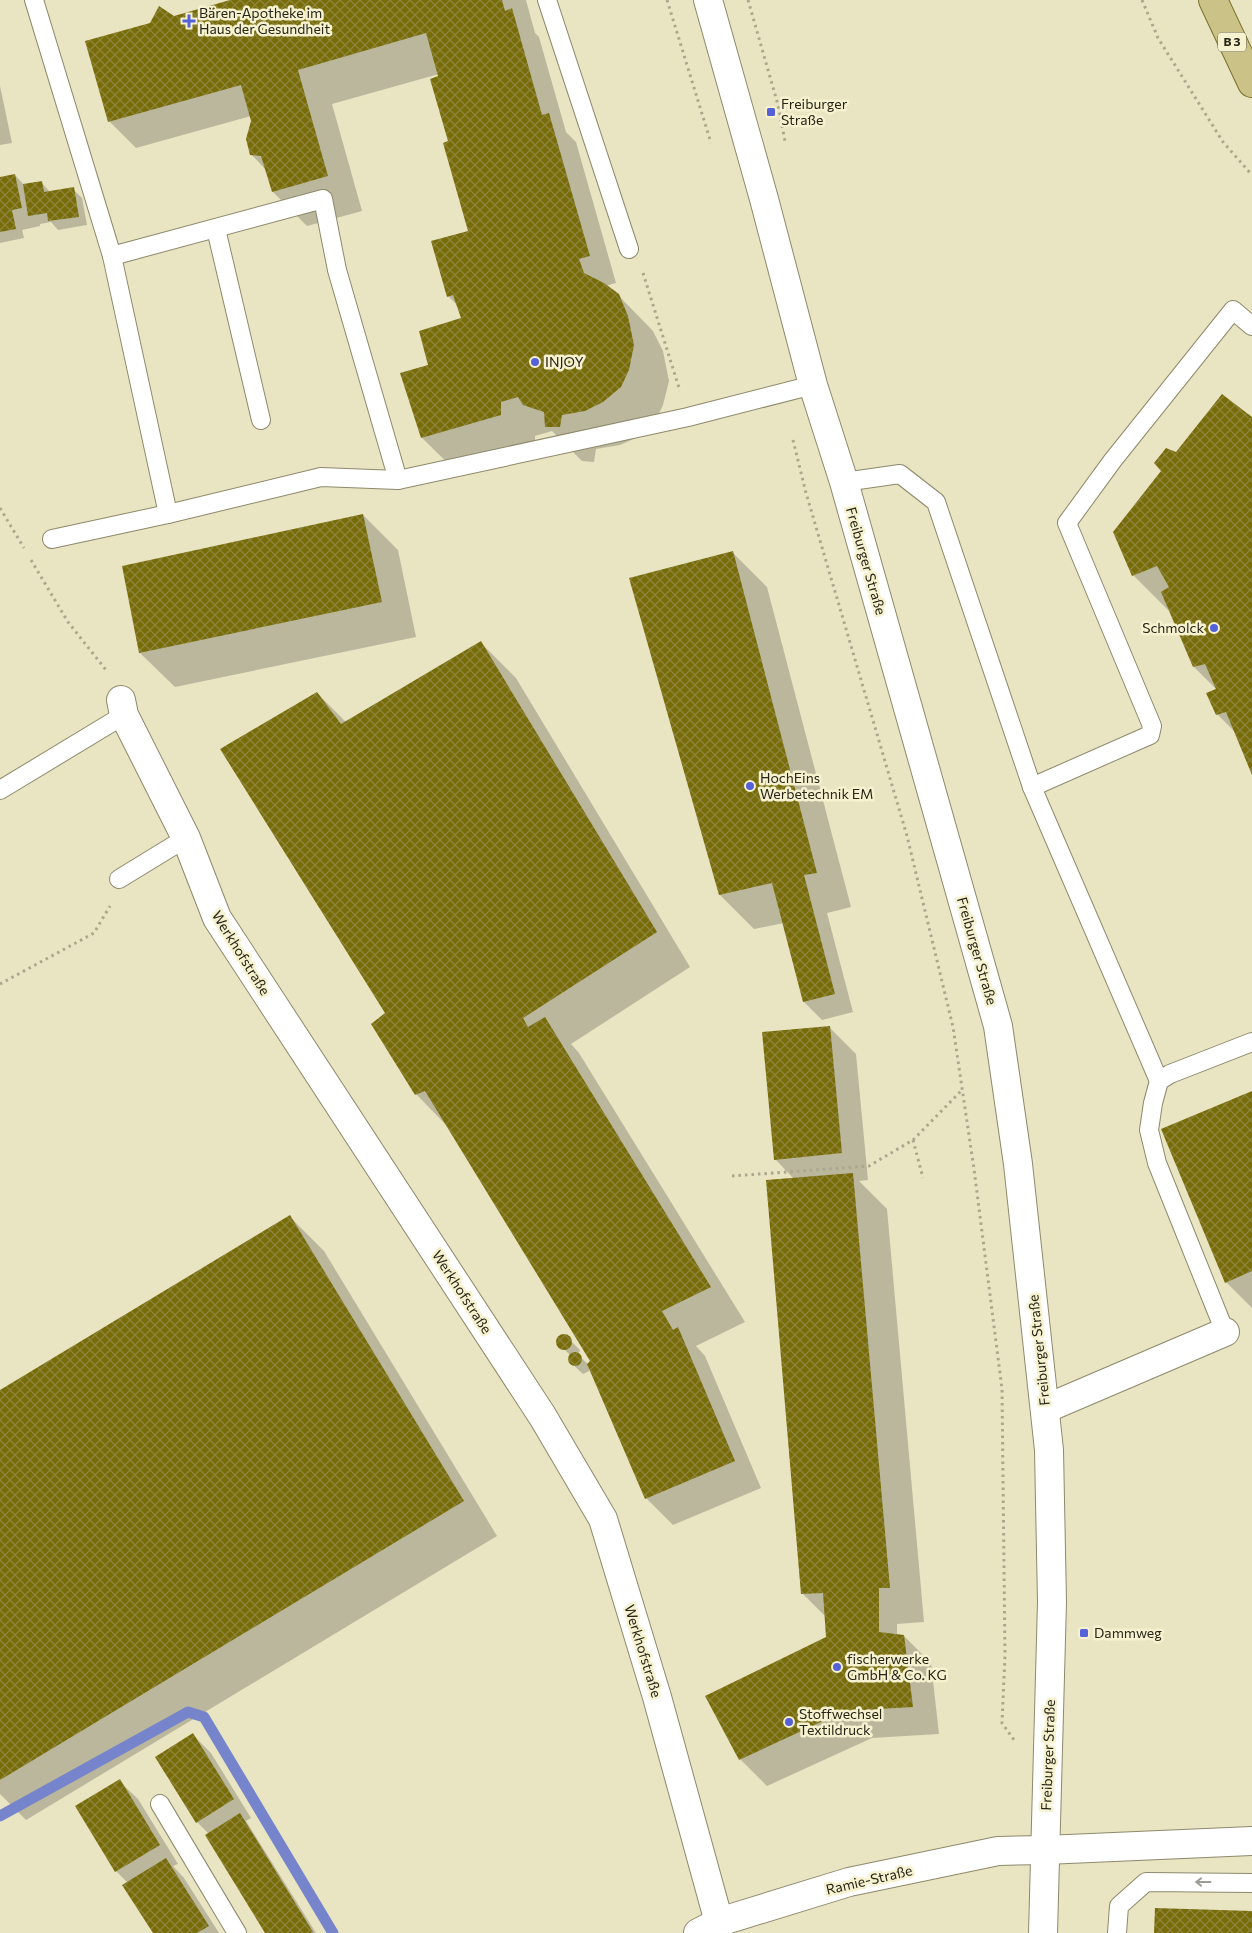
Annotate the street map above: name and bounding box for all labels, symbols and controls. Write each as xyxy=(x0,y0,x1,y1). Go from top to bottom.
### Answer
place label: Bären-Apotheke im Haus der Gesundheit xyxy=(199,4,330,37)
marker: Bären-Apotheke im Haus der Gesundheit xyxy=(183,15,195,27)
road number: B 3 xyxy=(1218,32,1246,52)
place label: Freiburger Straße xyxy=(781,95,848,128)
marker: Freiburger Straße xyxy=(765,106,777,118)
place label: INJOY xyxy=(545,353,584,370)
marker: INJOY xyxy=(529,356,541,368)
street label: Freiburger Straße xyxy=(843,505,890,617)
place label: Schmolck xyxy=(1142,619,1204,636)
marker: Schmolck xyxy=(1208,622,1220,634)
place label: HochEins Werbetechnik EM xyxy=(760,769,873,802)
marker: HochEins Werbetechnik EM xyxy=(744,780,756,792)
street label: Freiburger Straße xyxy=(954,895,1001,1007)
street label: Werkhofstraße xyxy=(209,907,274,998)
street label: Werkhofstraße xyxy=(429,1247,496,1337)
street label: Freiburger Straße xyxy=(1024,1294,1053,1406)
street label: Werkhofstraße xyxy=(621,1602,666,1699)
place label: Dammweg xyxy=(1094,1624,1162,1641)
marker: Dammweg xyxy=(1078,1627,1090,1639)
place label: fischerwerke GmbH & Co. KG xyxy=(847,1650,947,1683)
marker: fischerwerke GmbH & Co. KG xyxy=(831,1661,843,1673)
street label: Freiburger Straße xyxy=(1037,1699,1058,1811)
place label: Stoffwechsel Textildruck xyxy=(799,1705,882,1738)
marker: Stoffwechsel Textildruck xyxy=(783,1716,795,1728)
street label: Ramie-Straße xyxy=(824,1861,914,1898)
one-way arrow xyxy=(1196,1877,1212,1887)

